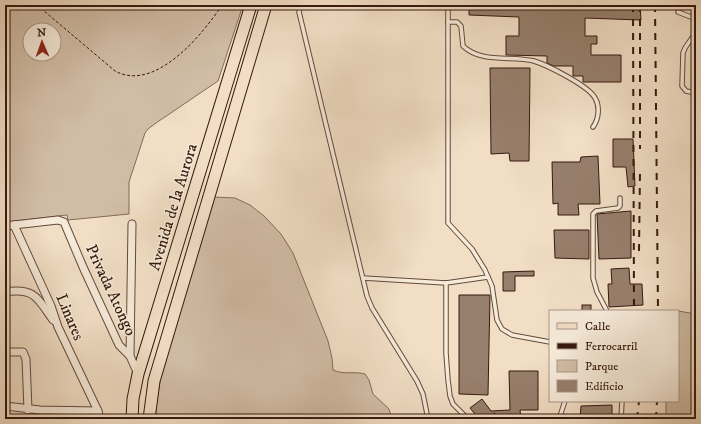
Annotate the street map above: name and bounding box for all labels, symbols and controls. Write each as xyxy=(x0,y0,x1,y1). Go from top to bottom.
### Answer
north arrow xyxy=(22,22,62,62)
text: N xyxy=(37,26,46,40)
street label: Avenida de la Aurora xyxy=(144,141,202,273)
street label: Privada Atongo xyxy=(81,241,141,339)
street label: Linares xyxy=(51,291,89,343)
legend xyxy=(549,310,679,402)
text: Calle xyxy=(585,319,610,334)
text: Ferrocarril xyxy=(585,339,638,354)
text: Parque xyxy=(585,359,618,374)
text: Edificio xyxy=(585,379,624,394)

